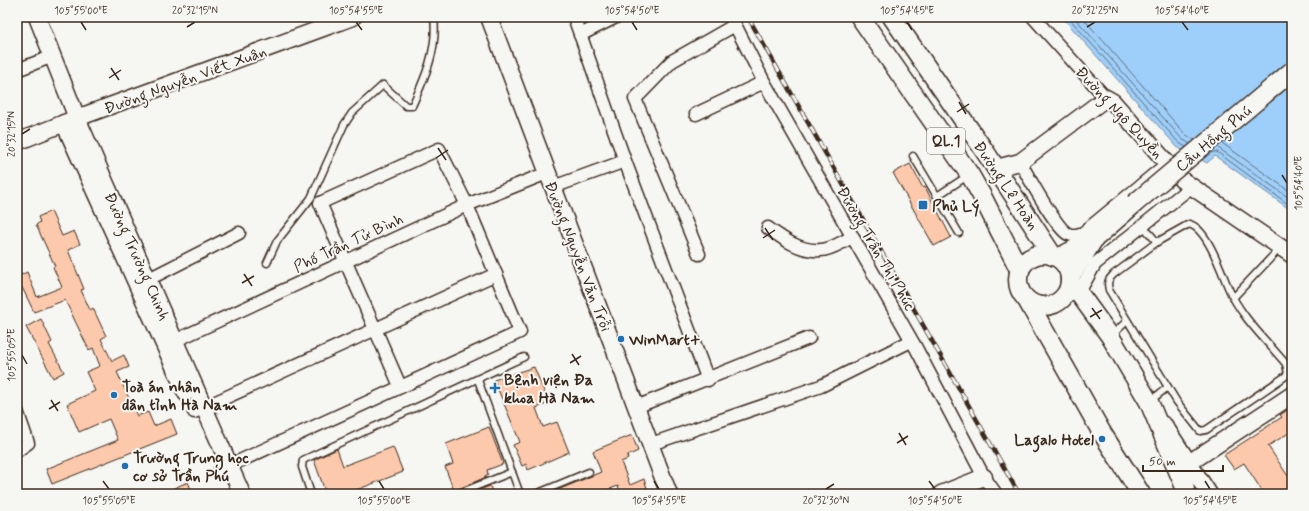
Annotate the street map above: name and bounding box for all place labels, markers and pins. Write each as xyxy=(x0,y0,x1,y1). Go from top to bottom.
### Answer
place label: Phủ Lý xyxy=(932,196,980,217)
marker: Phủ Lý xyxy=(917,199,929,211)
place label: WinMart+ xyxy=(628,330,701,351)
marker: WinMart+ xyxy=(616,334,626,344)
place label: Bệnh viện Đa khoa Hà Nam xyxy=(504,370,595,409)
place label: Toà án nhân dân tỉnh Hà Nam xyxy=(122,377,237,416)
marker: Bệnh viện Đa khoa Hà Nam xyxy=(489,382,501,394)
marker: Toà án nhân dân tỉnh Hà Nam xyxy=(109,390,119,400)
place label: Lagalo Hotel xyxy=(1014,430,1094,453)
marker: Lagalo Hotel xyxy=(1097,434,1107,444)
place label: Trường Trung học cơ sở Trần Phú xyxy=(133,448,249,487)
marker: Trường Trung học cơ sở Trần Phú xyxy=(120,461,130,471)

